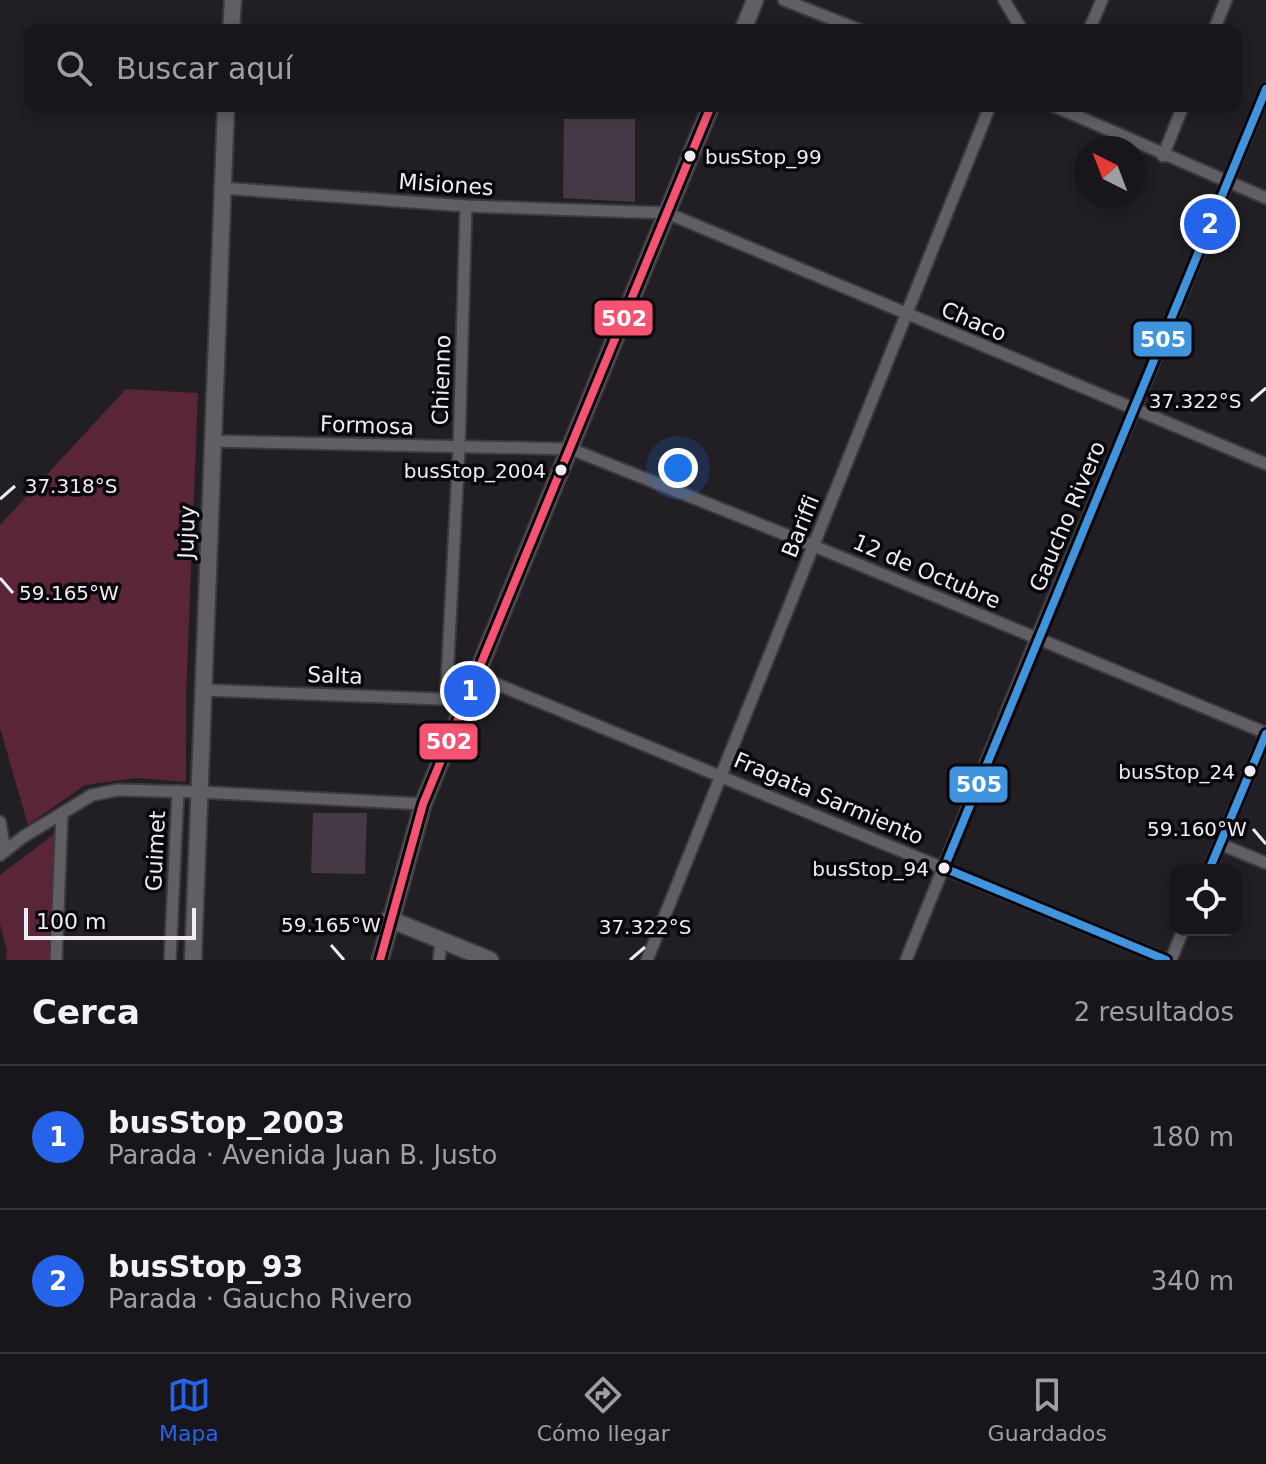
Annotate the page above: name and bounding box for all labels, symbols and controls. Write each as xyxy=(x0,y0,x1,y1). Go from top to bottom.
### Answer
search box xyxy=(24,24,1242,112)
icon: search xyxy=(52,46,96,90)
text: Buscar aquí xyxy=(116,51,293,86)
north arrow xyxy=(1074,136,1146,208)
place label: busStop_99 xyxy=(705,145,822,169)
marker: busStop_99 xyxy=(682,148,698,164)
street label: Misiones xyxy=(398,169,494,200)
pin: 2 xyxy=(1184,194,1236,254)
street label: Chaco xyxy=(937,297,1010,346)
line badge: 502 xyxy=(593,299,654,337)
text: 502 xyxy=(601,306,647,331)
line badge: 505 xyxy=(1132,320,1193,358)
text: 505 xyxy=(1140,327,1186,352)
street label: Chienno xyxy=(427,334,456,426)
text: 37.322°S xyxy=(1149,389,1241,413)
street label: Formosa xyxy=(320,411,414,440)
street label: Gaucho Rivero xyxy=(1025,437,1110,595)
your location xyxy=(658,448,698,488)
place label: busStop_2004 xyxy=(404,459,546,483)
marker: busStop_2004 xyxy=(553,462,569,478)
text: 37.318°S xyxy=(25,474,117,498)
street label: Bariffi xyxy=(777,491,824,561)
street label: Jujuy xyxy=(173,505,200,561)
street label: 12 de Octubre xyxy=(849,529,1004,614)
text: 59.165°W xyxy=(19,581,119,605)
pin: 1 xyxy=(444,661,496,721)
street label: Salta xyxy=(307,662,363,689)
line badge: 502 xyxy=(418,722,479,761)
text: 502 xyxy=(426,729,472,754)
street label: Fragata Sarmiento xyxy=(730,747,927,850)
place label: busStop_24 xyxy=(1118,760,1235,784)
marker: busStop_24 xyxy=(1242,763,1258,779)
line badge: 505 xyxy=(948,765,1009,804)
text: 505 xyxy=(956,772,1002,797)
street label: Guimet xyxy=(141,810,170,892)
text: 59.160°W xyxy=(1147,817,1247,841)
place label: busStop_94 xyxy=(812,857,929,881)
marker: busStop_94 xyxy=(936,860,952,876)
map controls xyxy=(1170,864,1242,936)
button: locate xyxy=(1170,864,1242,936)
scale bar xyxy=(24,904,196,940)
text: 100 m xyxy=(36,909,106,934)
text: 59.165°W xyxy=(281,913,381,937)
text: 37.322°S xyxy=(599,915,691,939)
text: Cerca xyxy=(32,992,140,1032)
text: 2 resultados xyxy=(1074,997,1234,1027)
text: busStop_2003 xyxy=(108,1105,345,1140)
text: 1 xyxy=(49,1122,67,1152)
text: 180 m xyxy=(1151,1122,1234,1152)
text: Parada · Avenida Juan B. Justo xyxy=(108,1140,497,1170)
text: busStop_93 xyxy=(108,1249,303,1284)
text: 2 xyxy=(49,1266,67,1296)
text: 340 m xyxy=(1151,1266,1234,1296)
text: Parada · Gaucho Rivero xyxy=(108,1284,413,1314)
tab: Mapa xyxy=(159,1373,219,1446)
tab: Cómo llegar xyxy=(537,1373,670,1446)
tab: Guardados xyxy=(988,1373,1107,1446)

